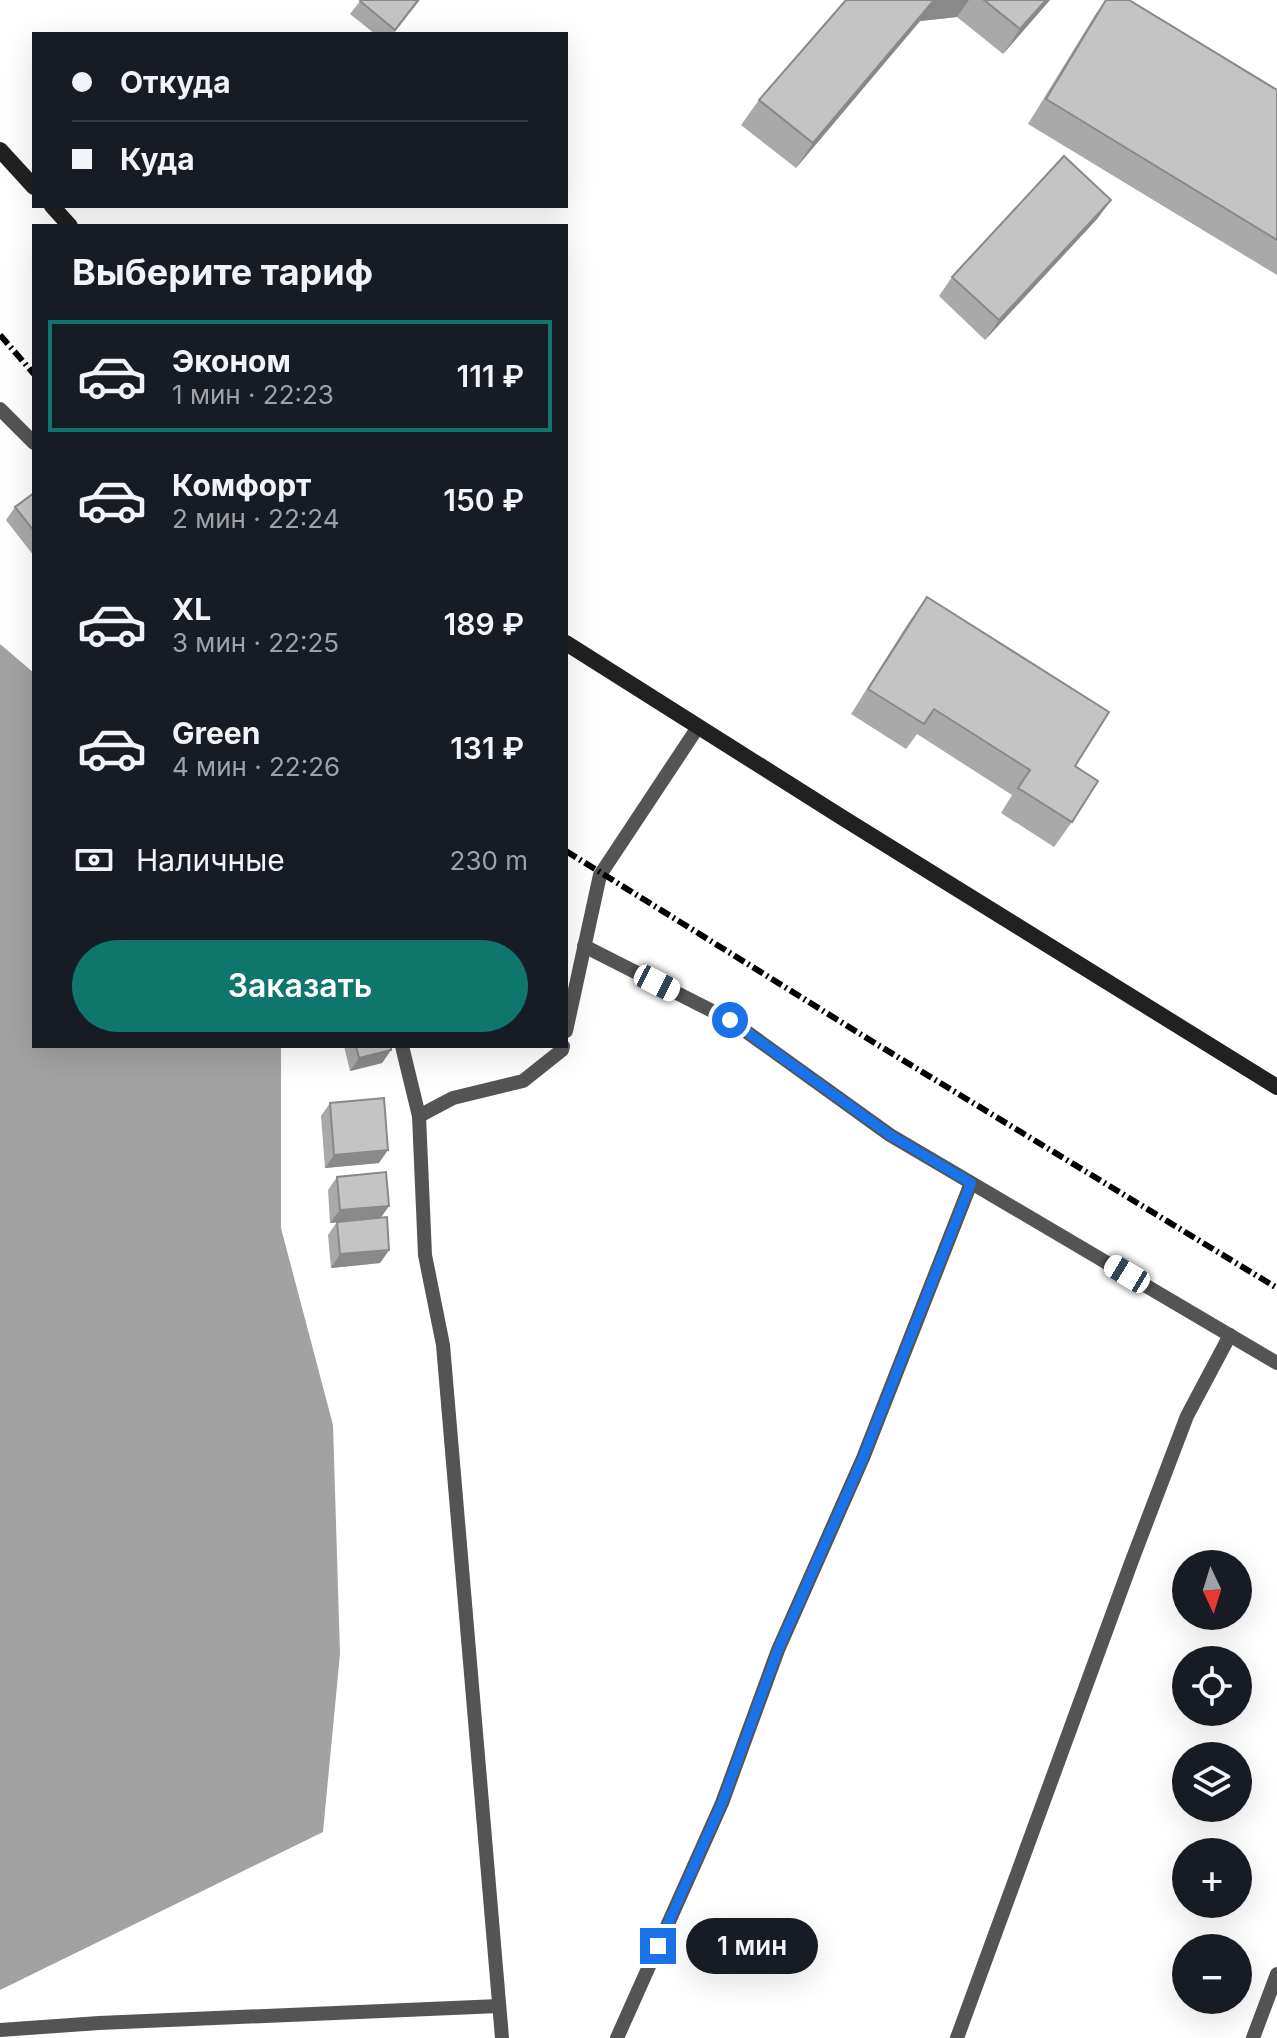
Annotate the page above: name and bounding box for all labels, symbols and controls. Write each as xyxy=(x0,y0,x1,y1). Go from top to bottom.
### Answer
text: Откуда xyxy=(120,64,231,100)
text: Куда xyxy=(120,141,195,177)
text: Выберите тариф xyxy=(72,250,373,294)
icon: car xyxy=(76,340,148,412)
text: Эконом xyxy=(172,343,291,379)
text: 111 ₽ xyxy=(457,358,524,394)
text: 1 мин · 22:23 xyxy=(172,379,334,410)
icon: car xyxy=(76,464,148,536)
text: Комфорт xyxy=(172,467,311,503)
text: 150 ₽ xyxy=(443,482,524,518)
text: 2 мин · 22:24 xyxy=(172,503,340,534)
icon: car xyxy=(76,588,148,660)
text: XL xyxy=(172,591,211,627)
text: 189 ₽ xyxy=(444,606,524,642)
text: 3 мин · 22:25 xyxy=(172,627,339,658)
icon: car xyxy=(76,712,148,784)
text: Green xyxy=(172,715,260,751)
text: 131 ₽ xyxy=(450,730,524,766)
text: 4 мин · 22:26 xyxy=(172,751,340,782)
icon: cash xyxy=(72,838,116,882)
text: Наличные xyxy=(136,842,285,878)
text: 230 m xyxy=(450,845,528,876)
button: Заказать xyxy=(72,940,528,1032)
car xyxy=(630,961,684,1005)
route start xyxy=(712,1002,748,1038)
car xyxy=(1100,1251,1154,1297)
north arrow xyxy=(1172,1550,1252,1630)
map controls xyxy=(1172,1550,1252,2014)
button: locate xyxy=(1172,1646,1252,1726)
button: layers xyxy=(1172,1742,1252,1822)
button: + xyxy=(1172,1838,1252,1918)
callout: 1 мин xyxy=(686,1918,818,1974)
route end xyxy=(640,1928,676,1964)
text: 1 мин xyxy=(717,1930,787,1961)
button: − xyxy=(1172,1934,1252,2014)

